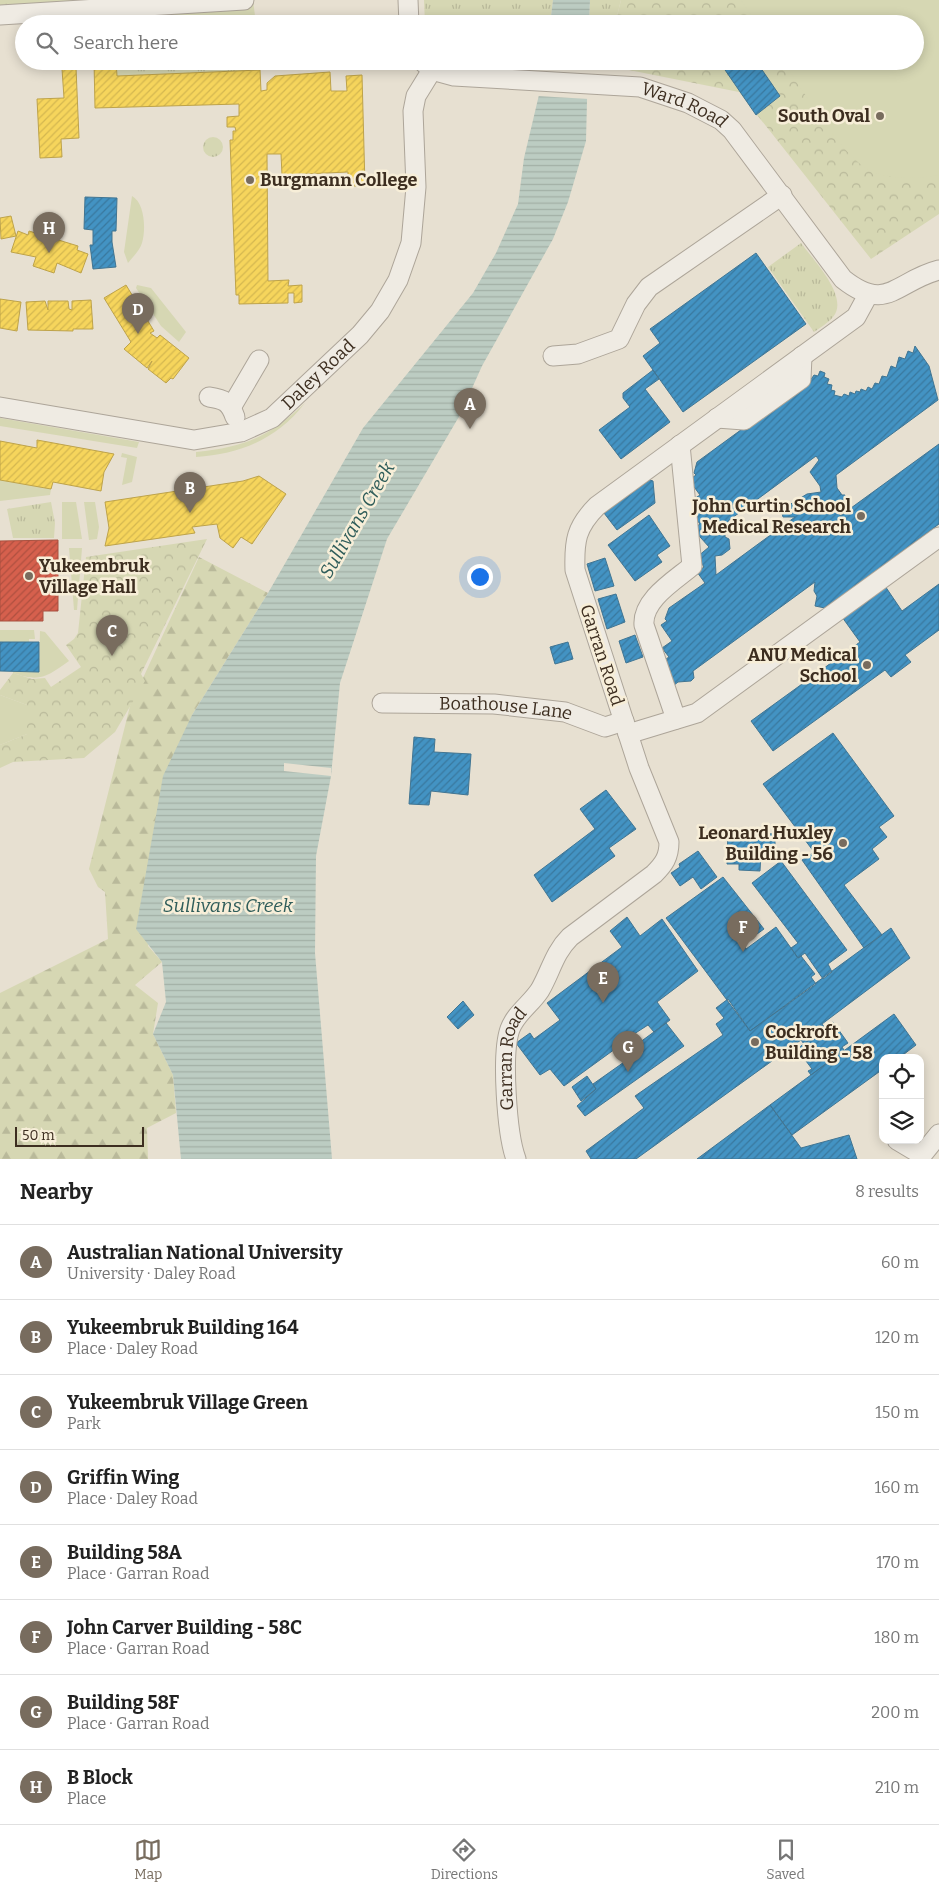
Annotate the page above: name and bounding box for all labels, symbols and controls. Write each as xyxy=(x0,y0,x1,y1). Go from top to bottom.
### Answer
search box xyxy=(15,15,924,70)
icon: search xyxy=(33,29,61,57)
text: Search here xyxy=(73,31,178,54)
street label: Ward Road xyxy=(639,77,733,132)
place label: South Oval xyxy=(778,105,870,127)
marker: South Oval xyxy=(874,110,886,122)
place label: Burgmann College xyxy=(260,169,417,191)
marker: Burgmann College xyxy=(244,174,256,186)
pin: H xyxy=(33,212,65,253)
pin: D xyxy=(122,293,154,334)
street label: Daley Road xyxy=(277,334,360,414)
pin: A xyxy=(454,388,486,429)
water label: Sullivans Creek xyxy=(314,457,400,582)
pin: B xyxy=(174,472,206,513)
place label: John Curtin School Medical Research xyxy=(691,495,852,538)
marker: John Curtin School Medical Research xyxy=(855,510,867,522)
place label: Yukeembruk Village Hall xyxy=(39,555,150,598)
your location xyxy=(467,564,493,590)
marker: Yukeembruk Village Hall xyxy=(23,570,35,582)
street label: Garran Road xyxy=(575,602,629,709)
pin: C xyxy=(96,615,128,656)
place label: ANU Medical School xyxy=(747,644,857,687)
marker: ANU Medical School xyxy=(861,659,873,671)
street label: Boathouse Lane xyxy=(439,693,576,725)
place label: Leonard Huxley Building - 56 xyxy=(698,822,834,865)
marker: Leonard Huxley Building - 56 xyxy=(837,837,849,849)
water label: Sullivans Creek xyxy=(163,894,294,917)
pin: F xyxy=(727,911,759,952)
pin: E xyxy=(587,962,619,1003)
street label: Garran Road xyxy=(495,1002,531,1111)
place label: Cockroft Building - 58 xyxy=(765,1021,873,1064)
pin: G xyxy=(612,1031,644,1072)
marker: Cockroft Building - 58 xyxy=(749,1036,761,1048)
map controls xyxy=(879,1054,924,1144)
button: locate xyxy=(879,1054,924,1099)
button: layers xyxy=(879,1099,924,1144)
scale bar xyxy=(15,1124,144,1147)
text: 50 m xyxy=(22,1127,55,1144)
text: Nearby xyxy=(20,1179,93,1205)
text: 8 results xyxy=(855,1182,919,1201)
text: Australian National University xyxy=(67,1241,343,1264)
text: A xyxy=(30,1253,42,1272)
text: 60 m xyxy=(881,1253,919,1272)
text: University · Daley Road xyxy=(67,1264,236,1283)
text: Yukeembruk Building 164 xyxy=(67,1316,298,1339)
text: B xyxy=(31,1328,41,1347)
text: 120 m xyxy=(875,1328,919,1347)
text: Place · Daley Road xyxy=(67,1339,198,1358)
text: Yukeembruk Village Green xyxy=(67,1391,308,1414)
text: C xyxy=(31,1403,41,1422)
text: 150 m xyxy=(875,1403,919,1422)
text: Park xyxy=(67,1414,101,1433)
text: Griffin Wing xyxy=(67,1466,179,1489)
text: D xyxy=(30,1478,42,1497)
text: 160 m xyxy=(874,1478,919,1497)
text: Place · Daley Road xyxy=(67,1489,198,1508)
text: Building 58A xyxy=(67,1541,182,1564)
text: E xyxy=(31,1553,41,1572)
text: 170 m xyxy=(876,1553,919,1572)
text: Place · Garran Road xyxy=(67,1564,209,1583)
text: John Carver Building - 58C xyxy=(67,1616,302,1639)
text: F xyxy=(32,1628,41,1647)
text: 180 m xyxy=(874,1628,919,1647)
text: Place · Garran Road xyxy=(67,1639,209,1658)
text: Building 58F xyxy=(67,1691,179,1714)
text: G xyxy=(30,1703,42,1722)
text: 200 m xyxy=(871,1703,919,1722)
text: Place · Garran Road xyxy=(67,1714,209,1733)
text: B Block xyxy=(67,1766,133,1789)
text: H xyxy=(30,1778,42,1797)
text: 210 m xyxy=(875,1778,919,1797)
text: Place xyxy=(67,1789,106,1808)
tab: Map xyxy=(134,1836,162,1883)
tab: Directions xyxy=(431,1836,498,1883)
tab: Saved xyxy=(766,1836,805,1883)

